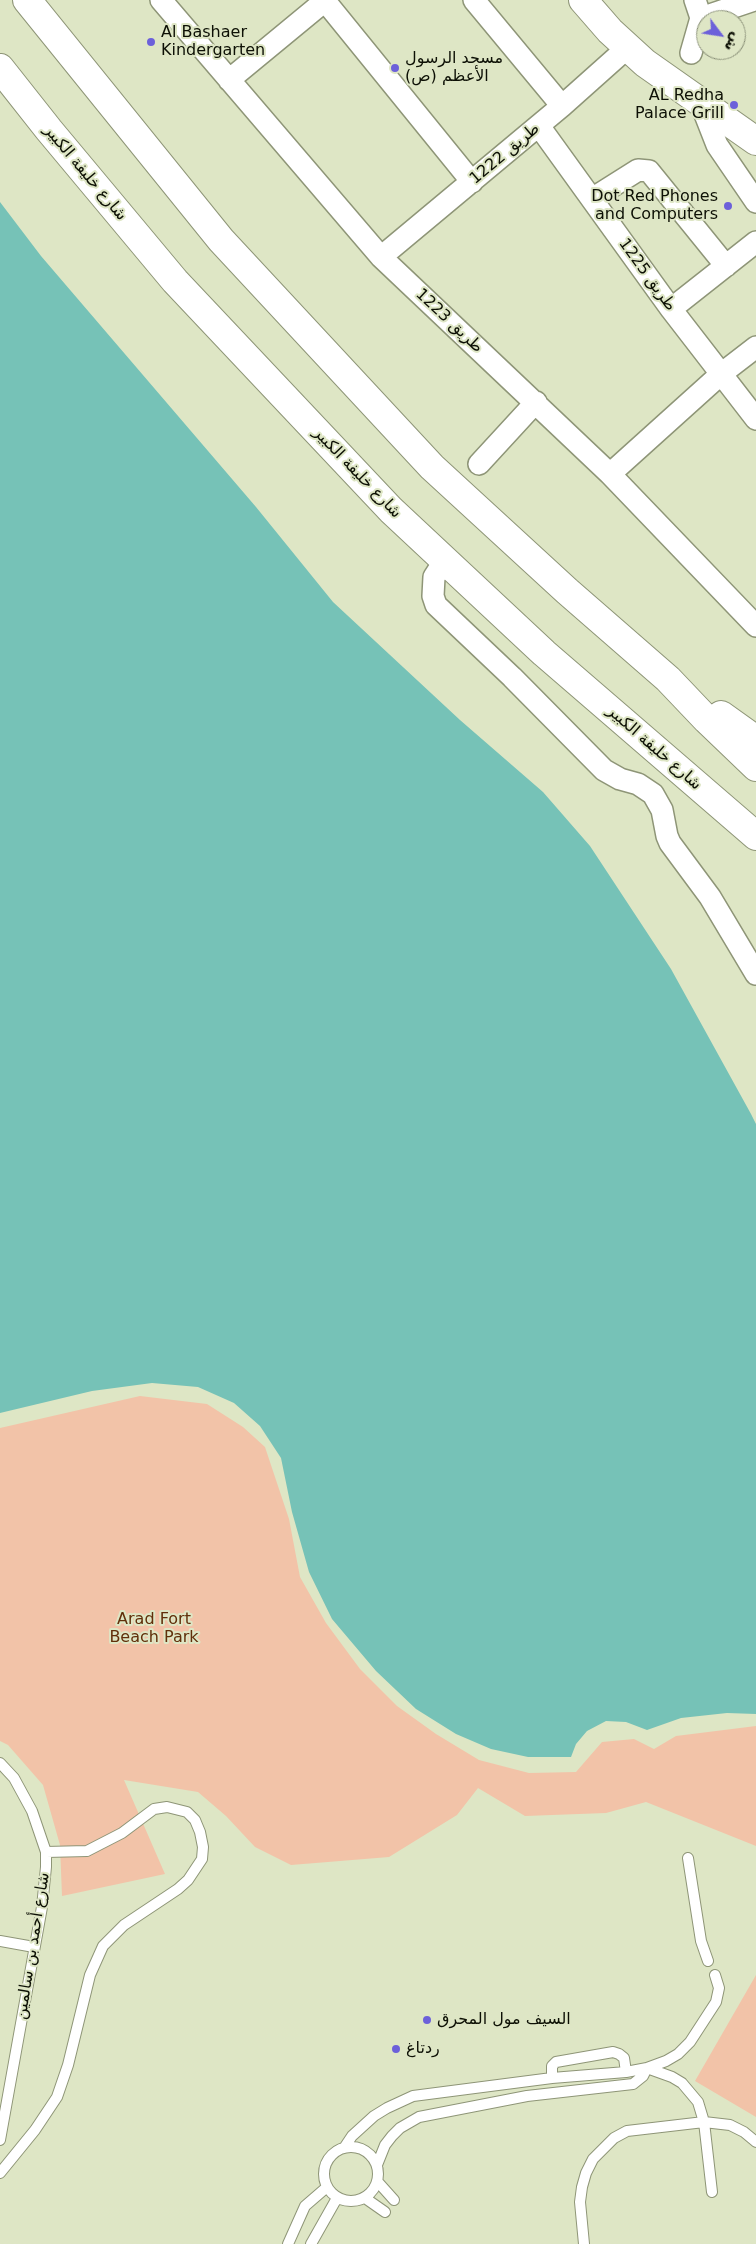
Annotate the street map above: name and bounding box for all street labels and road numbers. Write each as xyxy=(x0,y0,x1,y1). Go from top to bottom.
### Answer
street label: طريق 1222 xyxy=(466,119,544,189)
street label: شارع خليفة الكبير xyxy=(39,121,131,225)
street label: طريق 1225 xyxy=(614,235,680,315)
street label: طريق 1223 xyxy=(411,285,487,357)
street label: شارع خليفة الكبير xyxy=(309,424,405,522)
street label: شارع خليفة الكبير xyxy=(603,702,705,794)
street label: شارع أحمد بن سالمين xyxy=(12,1871,54,2021)

